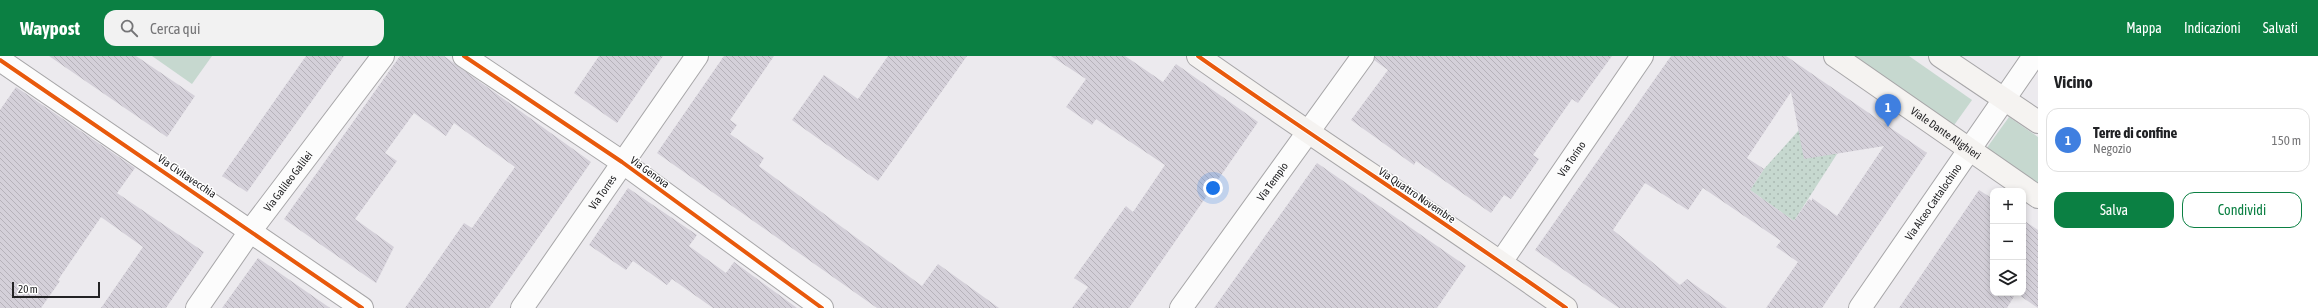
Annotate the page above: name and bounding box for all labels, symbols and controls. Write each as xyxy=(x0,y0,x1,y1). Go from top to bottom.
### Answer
search box xyxy=(104,10,384,46)
text: Waypost xyxy=(20,17,80,39)
icon: search xyxy=(118,17,140,39)
text: Cerca qui xyxy=(150,20,200,37)
text: Mappa xyxy=(2126,20,2162,36)
text: Indicazioni xyxy=(2184,20,2241,36)
text: Salvati xyxy=(2263,20,2298,36)
text: Vicino xyxy=(2054,72,2093,92)
pin: 1 xyxy=(1875,94,1901,127)
street label: Viale Dante Alighieri xyxy=(1908,104,1983,162)
text: Terre di confine xyxy=(2093,124,2177,141)
text: 1 xyxy=(2065,133,2071,148)
text: 150 m xyxy=(2272,133,2301,148)
street label: Via Torino xyxy=(1555,139,1588,179)
text: Negozio xyxy=(2093,141,2132,156)
street label: Via Galileo Galilei xyxy=(261,149,315,214)
street label: Via Civitavecchia xyxy=(156,152,218,200)
street label: Via Genova xyxy=(628,154,672,190)
street label: Via Tempio xyxy=(1254,160,1290,203)
street label: Via Alceo Cattalochino xyxy=(1903,161,1964,242)
street label: Via Quattro Novembre xyxy=(1376,165,1458,225)
street label: Via Torres xyxy=(586,173,619,212)
your location xyxy=(1203,178,1223,198)
map controls xyxy=(1990,188,2026,296)
button: + xyxy=(1990,188,2026,224)
button: Salva xyxy=(2054,192,2174,228)
button: Condividi xyxy=(2182,192,2302,228)
button: − xyxy=(1990,224,2026,260)
button: layers xyxy=(1990,260,2026,296)
scale bar xyxy=(12,280,100,299)
text: 20 m xyxy=(18,283,38,295)

